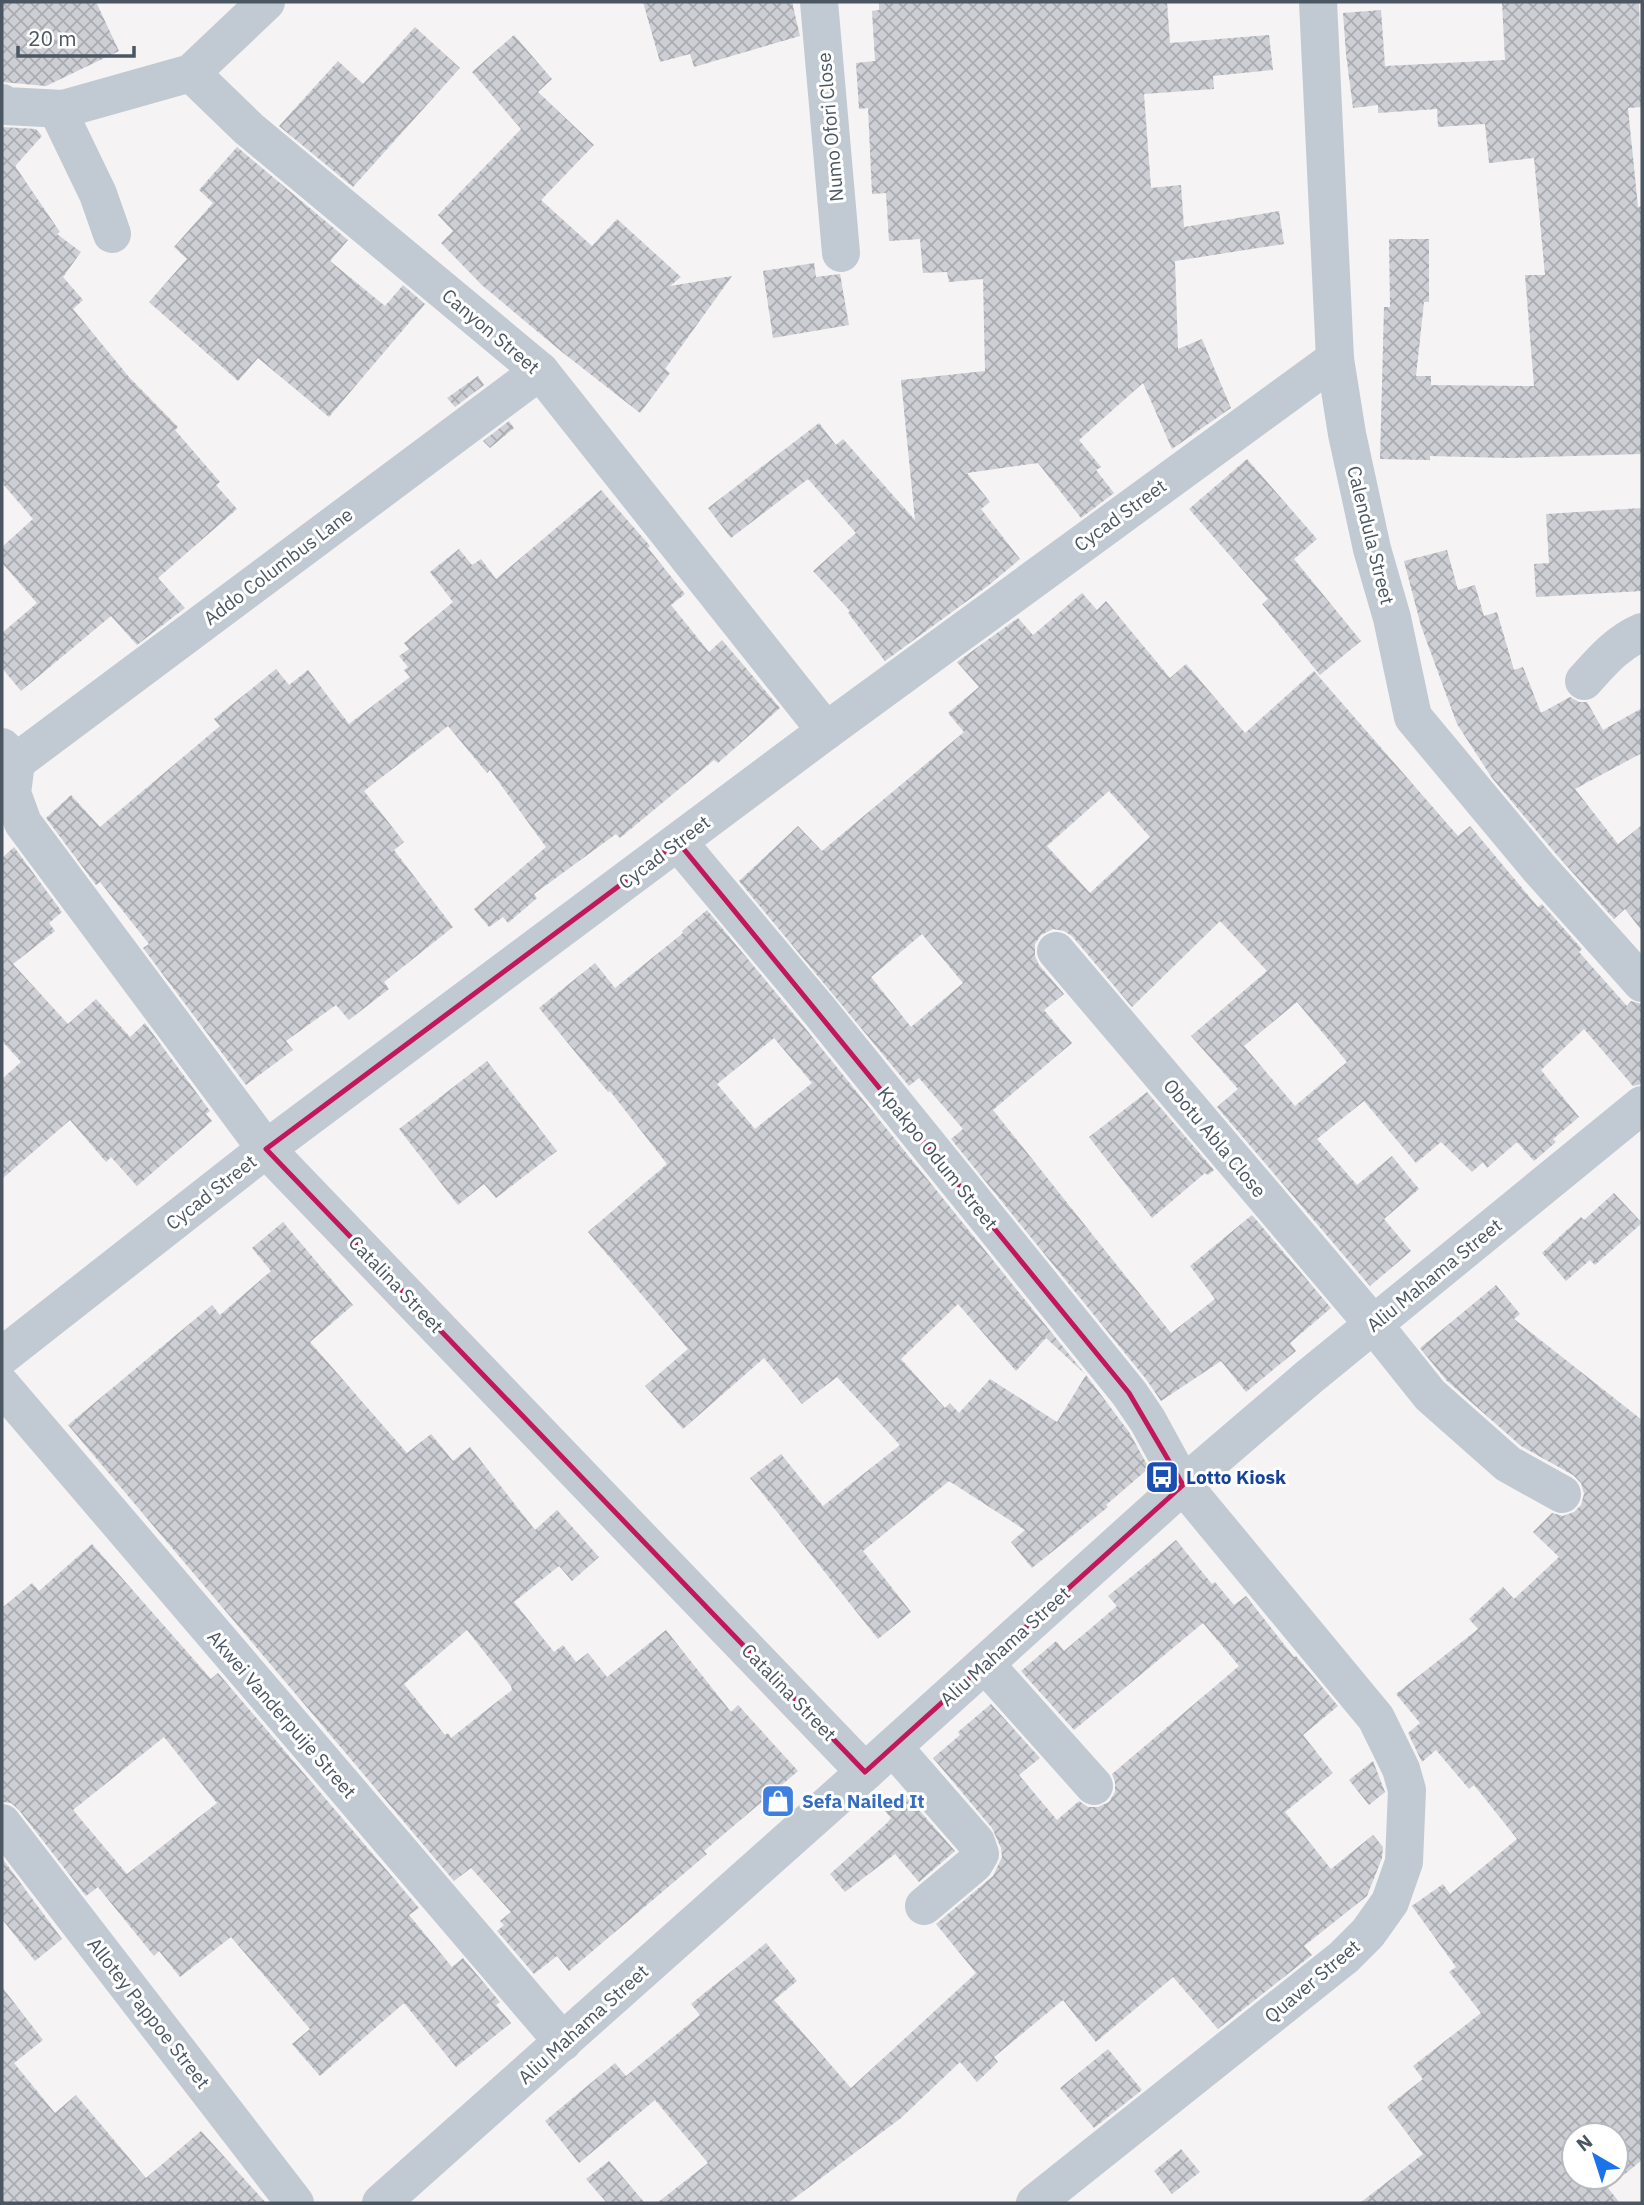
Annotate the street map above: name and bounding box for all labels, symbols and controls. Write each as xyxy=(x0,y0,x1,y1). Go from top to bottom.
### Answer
scale bar xyxy=(18,14,133,58)
text: 20 m xyxy=(28,24,77,52)
street label: Numo Ofori Close xyxy=(812,51,848,203)
street label: Canyon Street xyxy=(437,283,545,379)
street label: Calendula Street xyxy=(1342,463,1400,607)
street label: Cycad Street xyxy=(1069,473,1171,557)
street label: Addo Columbus Lane xyxy=(199,502,357,630)
street label: Cycad Street xyxy=(613,810,715,894)
street label: Obotu Abla Close xyxy=(1158,1074,1272,1202)
street label: Kpakpo Odum Street xyxy=(873,1081,1003,1235)
street label: Cycad Street xyxy=(161,1149,261,1235)
street label: Aliu Mahama Street xyxy=(1361,1213,1507,1337)
street label: Catalina Street xyxy=(344,1230,448,1338)
bus stop icon: Lotto Kiosk xyxy=(1143,1458,1181,1496)
place label: Lotto Kiosk xyxy=(1186,1465,1286,1489)
street label: Aliu Mahama Street xyxy=(935,1581,1075,1711)
street label: Akwei Vanderpuije Street xyxy=(202,1625,362,1803)
street label: Catalina Street xyxy=(737,1638,841,1746)
shop icon: Sefa Nailed It xyxy=(759,1782,797,1820)
place label: Sefa Nailed It xyxy=(802,1789,925,1813)
street label: Allotey Pappoe Street xyxy=(83,1933,215,2093)
street label: Quaver Street xyxy=(1259,1934,1365,2028)
street label: Aliu Mahama Street xyxy=(513,1959,653,2089)
north arrow xyxy=(1560,2121,1630,2191)
text: N xyxy=(1571,2129,1597,2156)

